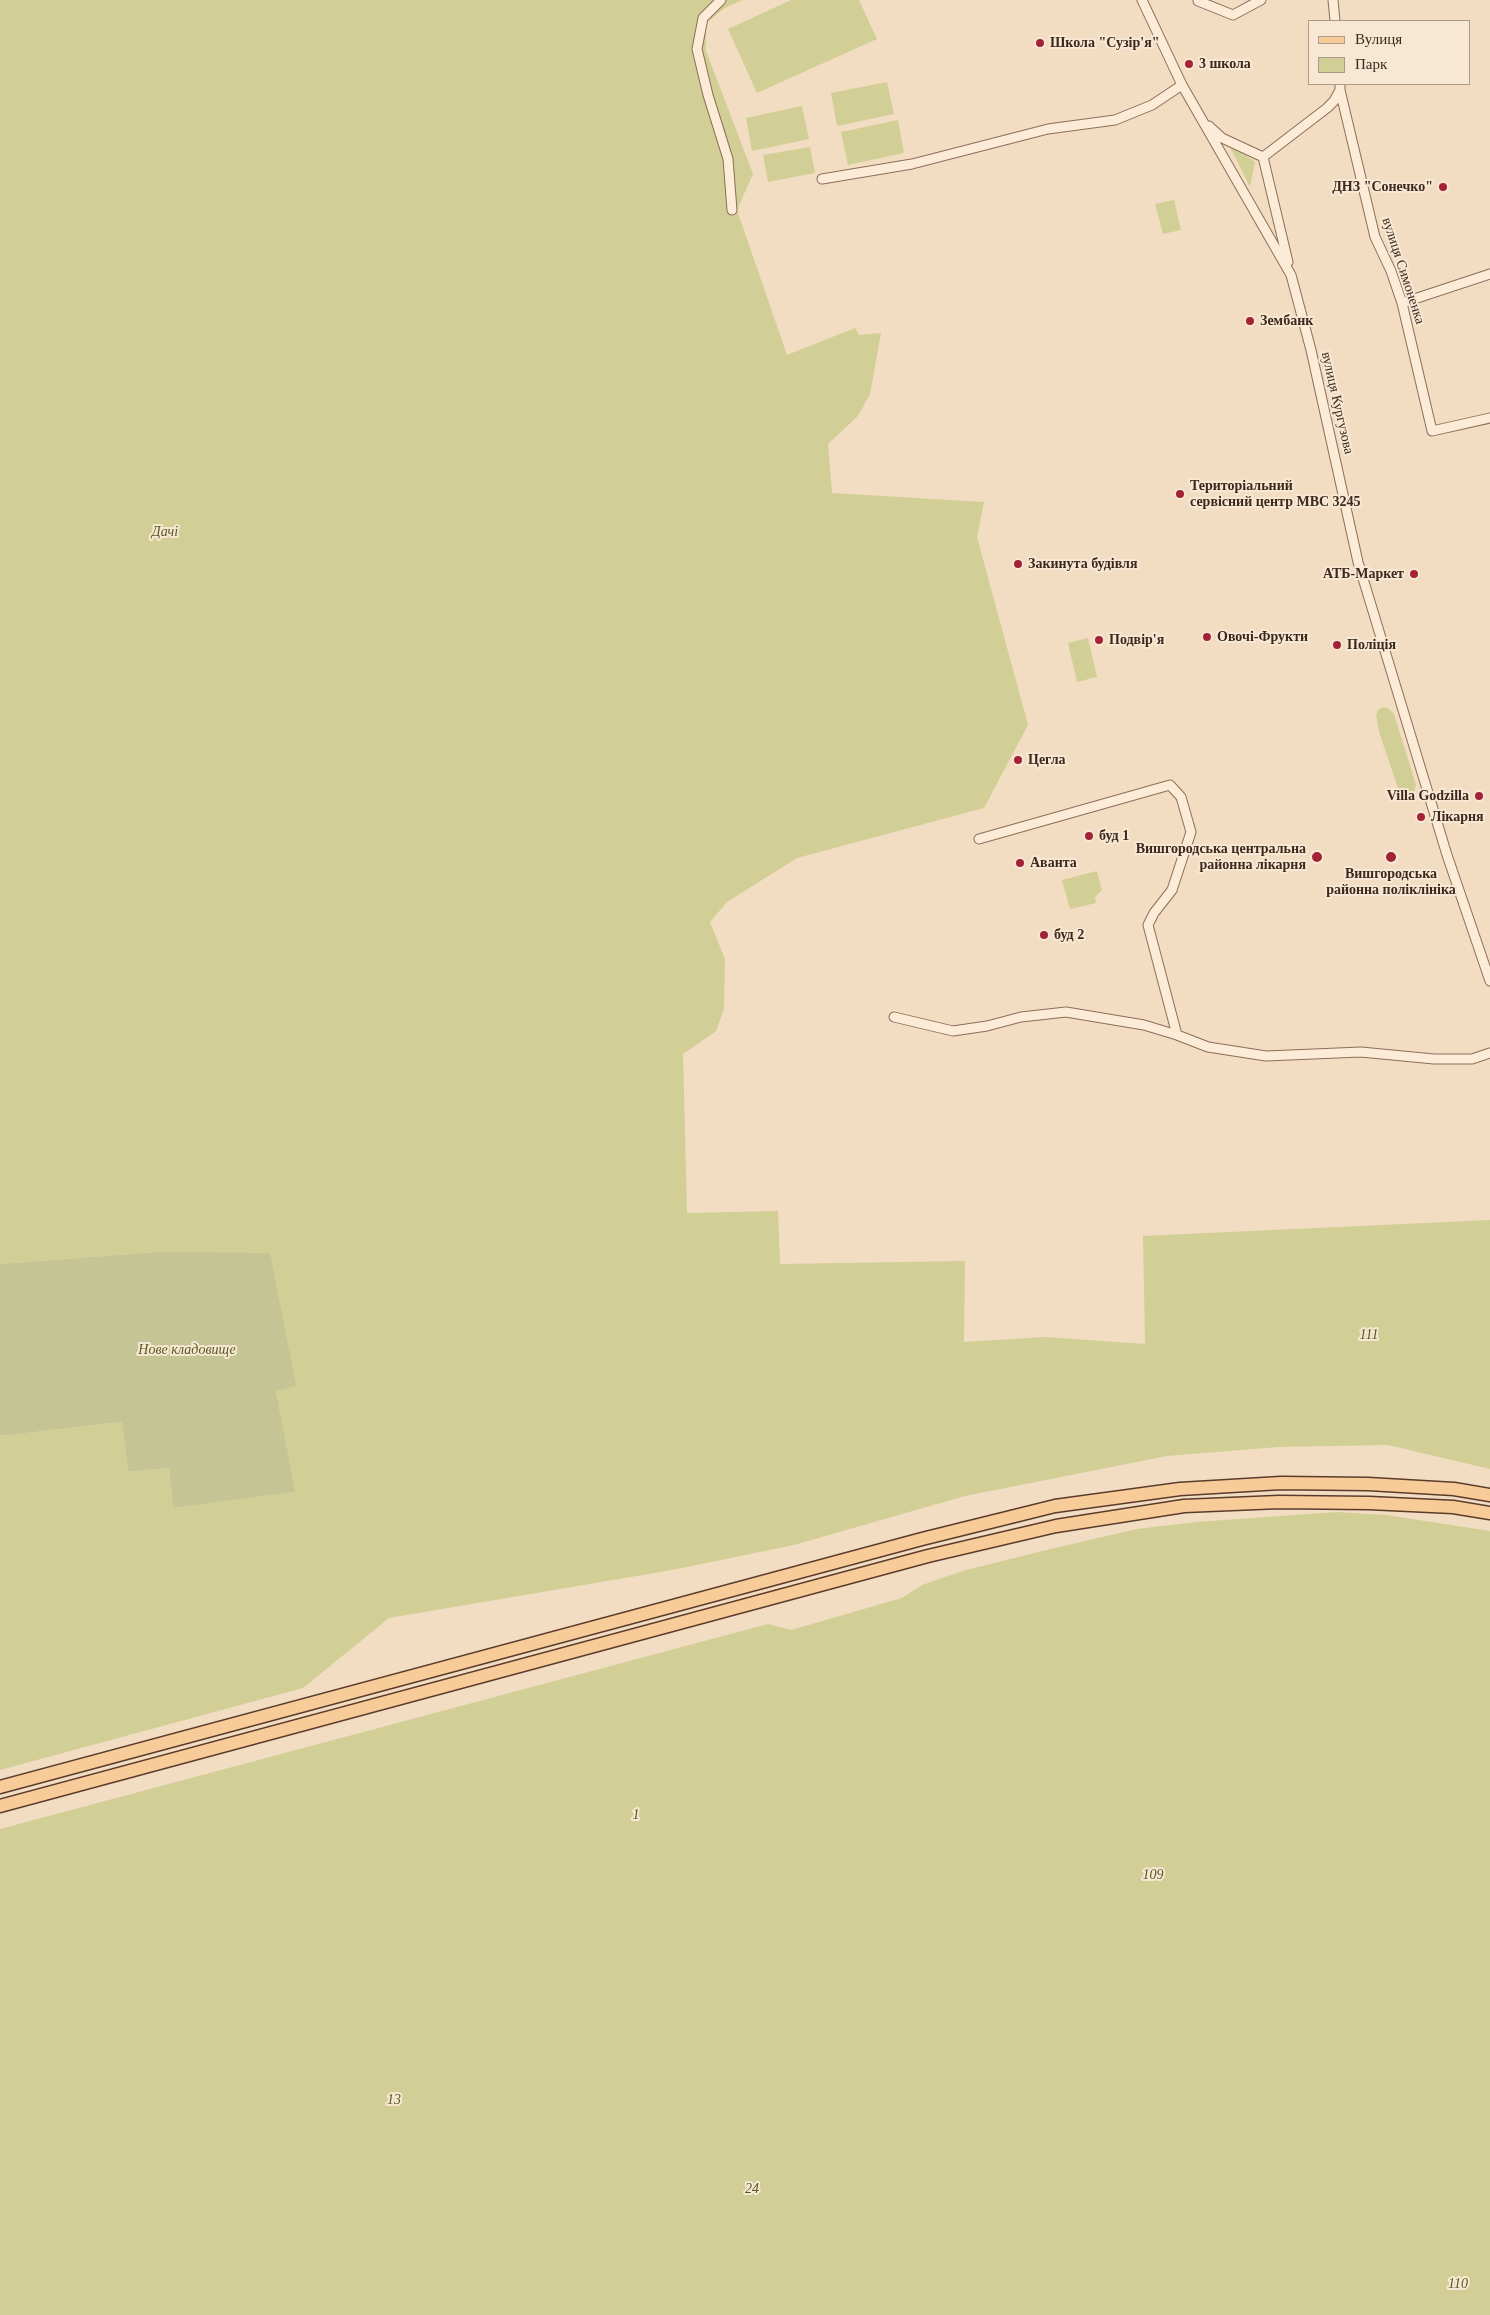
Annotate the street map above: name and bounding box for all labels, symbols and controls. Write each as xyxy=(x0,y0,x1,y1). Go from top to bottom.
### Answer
legend xyxy=(1308,20,1470,85)
text: Вулиця xyxy=(1355,31,1402,47)
place label: Школа "Сузір'я" xyxy=(1050,35,1159,51)
marker: Школа "Сузір'я" xyxy=(1034,37,1046,49)
place label: 3 школа xyxy=(1199,56,1251,72)
text: Парк xyxy=(1355,56,1387,72)
marker: 3 школа xyxy=(1183,58,1195,70)
place label: ДНЗ "Сонечко" xyxy=(1332,179,1433,195)
marker: ДНЗ "Сонечко" xyxy=(1437,181,1449,193)
street label: вулиця Симоненка xyxy=(1378,216,1428,326)
place label: Зембанк xyxy=(1260,313,1313,329)
marker: Зембанк xyxy=(1244,315,1256,327)
street label: вулиця Кургузова xyxy=(1317,350,1357,456)
place label: Територіальний сервісний центр МВС 3245 xyxy=(1190,478,1361,511)
marker: Територіальний сервісний центр МВС 3245 xyxy=(1174,488,1186,500)
park label: Дачі xyxy=(152,524,178,540)
place label: Закинута будівля xyxy=(1028,556,1137,572)
marker: Закинута будівля xyxy=(1012,558,1024,570)
place label: АТБ-Маркет xyxy=(1323,566,1404,582)
marker: АТБ-Маркет xyxy=(1408,568,1420,580)
place label: Овочі-Фрукти xyxy=(1217,629,1308,645)
marker: Овочі-Фрукти xyxy=(1201,631,1213,643)
place label: Подвір'я xyxy=(1109,632,1164,648)
marker: Подвір'я xyxy=(1093,634,1105,646)
place label: Поліція xyxy=(1347,637,1396,653)
marker: Поліція xyxy=(1331,639,1343,651)
place label: Цегла xyxy=(1028,752,1066,768)
marker: Цегла xyxy=(1012,754,1024,766)
place label: Villa Godzilla xyxy=(1387,788,1469,804)
marker: Villa Godzilla xyxy=(1473,790,1485,802)
place label: Лікарня xyxy=(1431,809,1484,825)
marker: Лікарня xyxy=(1415,811,1427,823)
place label: буд 1 xyxy=(1099,828,1129,844)
marker: буд 1 xyxy=(1083,830,1095,842)
place label: Вишгородська центральна районна лікарня xyxy=(1136,841,1306,874)
marker: Вишгородська центральна районна лікарня xyxy=(1310,850,1324,864)
marker: Вишгородська районна поліклініка xyxy=(1384,850,1398,864)
place label: Аванта xyxy=(1030,855,1077,871)
marker: Аванта xyxy=(1014,857,1026,869)
place label: Вишгородська районна поліклініка xyxy=(1326,866,1456,899)
place label: буд 2 xyxy=(1054,927,1084,943)
marker: буд 2 xyxy=(1038,929,1050,941)
park label: 111 xyxy=(1360,1327,1378,1343)
park label: Нове кладовище xyxy=(138,1342,236,1358)
park label: 1 xyxy=(632,1807,640,1823)
park label: 109 xyxy=(1142,1867,1164,1883)
park label: 13 xyxy=(387,2092,401,2108)
park label: 24 xyxy=(745,2181,759,2197)
park label: 110 xyxy=(1448,2276,1468,2292)

